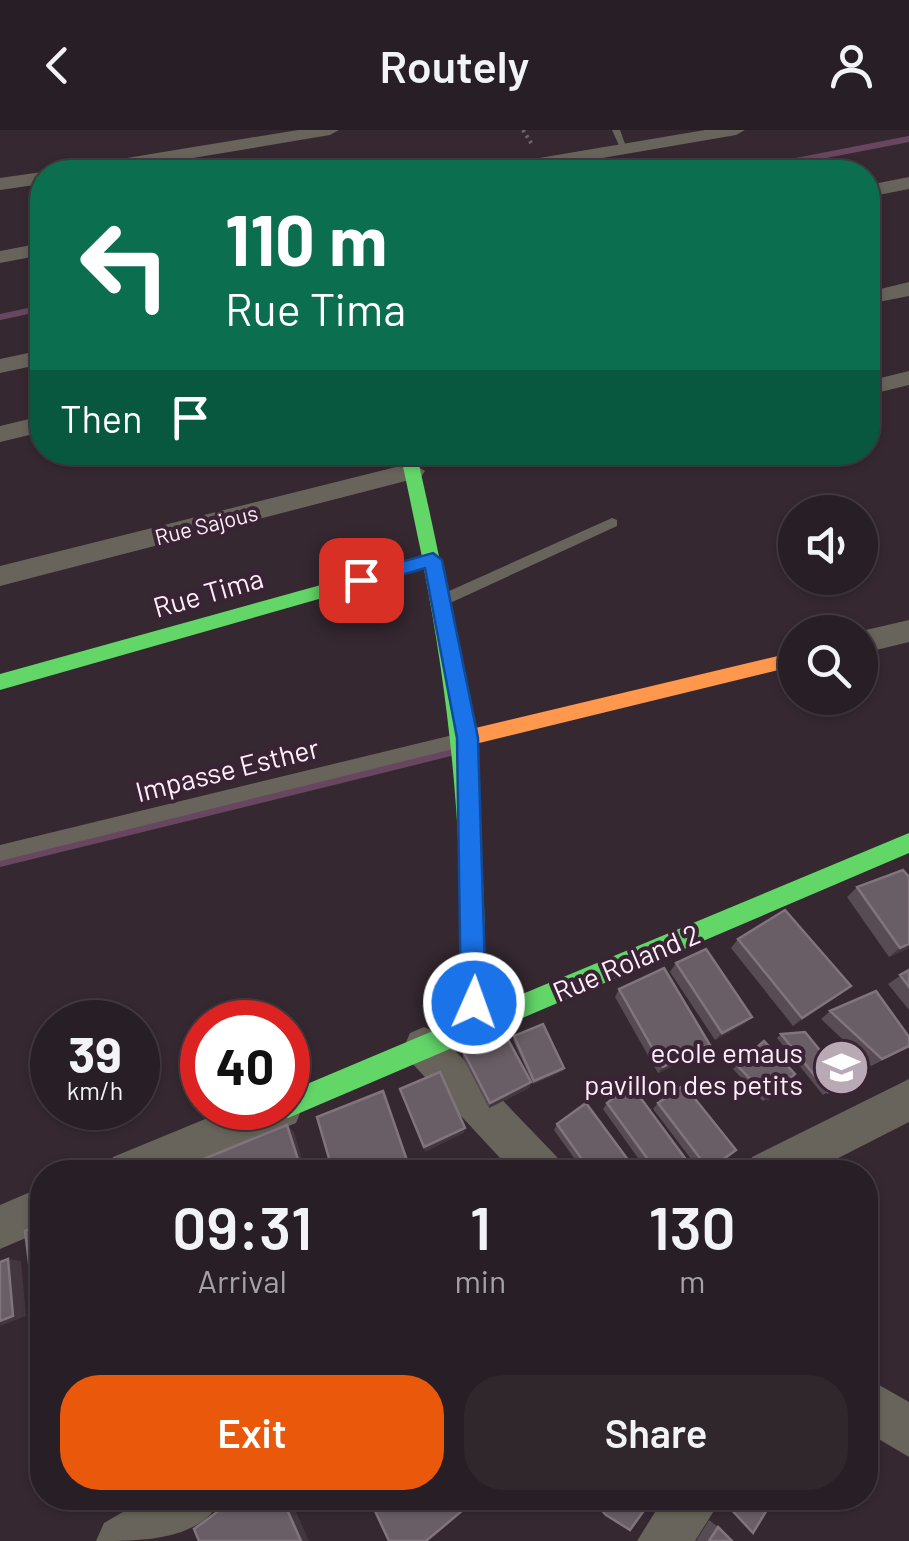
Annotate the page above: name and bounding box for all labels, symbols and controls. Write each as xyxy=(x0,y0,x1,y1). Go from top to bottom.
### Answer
icon: back xyxy=(30,38,85,93)
text: Routely xyxy=(379,38,530,92)
icon: person xyxy=(824,38,879,93)
text: 110 m xyxy=(225,196,387,280)
icon: left xyxy=(60,200,190,330)
text: Rue Tima xyxy=(225,281,406,335)
icon: arrive xyxy=(163,390,218,445)
text: Then xyxy=(60,395,143,441)
map controls xyxy=(778,495,878,715)
button: sound xyxy=(778,495,878,595)
street label: Rue Sajous xyxy=(152,499,260,549)
pin xyxy=(319,538,404,623)
icon: arrive xyxy=(334,553,389,608)
street label: Rue Tima xyxy=(149,560,267,624)
button: search xyxy=(778,615,878,715)
street label: Impasse Esther xyxy=(132,730,322,808)
street label: Rue Roland 2 xyxy=(547,916,705,1008)
position arrow xyxy=(422,951,526,1055)
speed limit sign: 40 xyxy=(180,1000,310,1130)
text: 39 xyxy=(68,1023,122,1083)
place label: ecole emaus pavillon des petits xyxy=(584,1035,803,1101)
school or university icon: ecole emaus pavillon des petits xyxy=(812,1038,872,1098)
text: km/h xyxy=(67,1075,123,1105)
text: 09:31 xyxy=(172,1190,312,1262)
text: 1 xyxy=(470,1190,491,1262)
text: 130 xyxy=(649,1190,736,1262)
text: Arrival xyxy=(197,1261,287,1299)
text: min xyxy=(454,1261,506,1299)
text: m xyxy=(679,1261,705,1299)
button: Exit xyxy=(60,1375,444,1490)
button: Share xyxy=(464,1375,848,1490)

